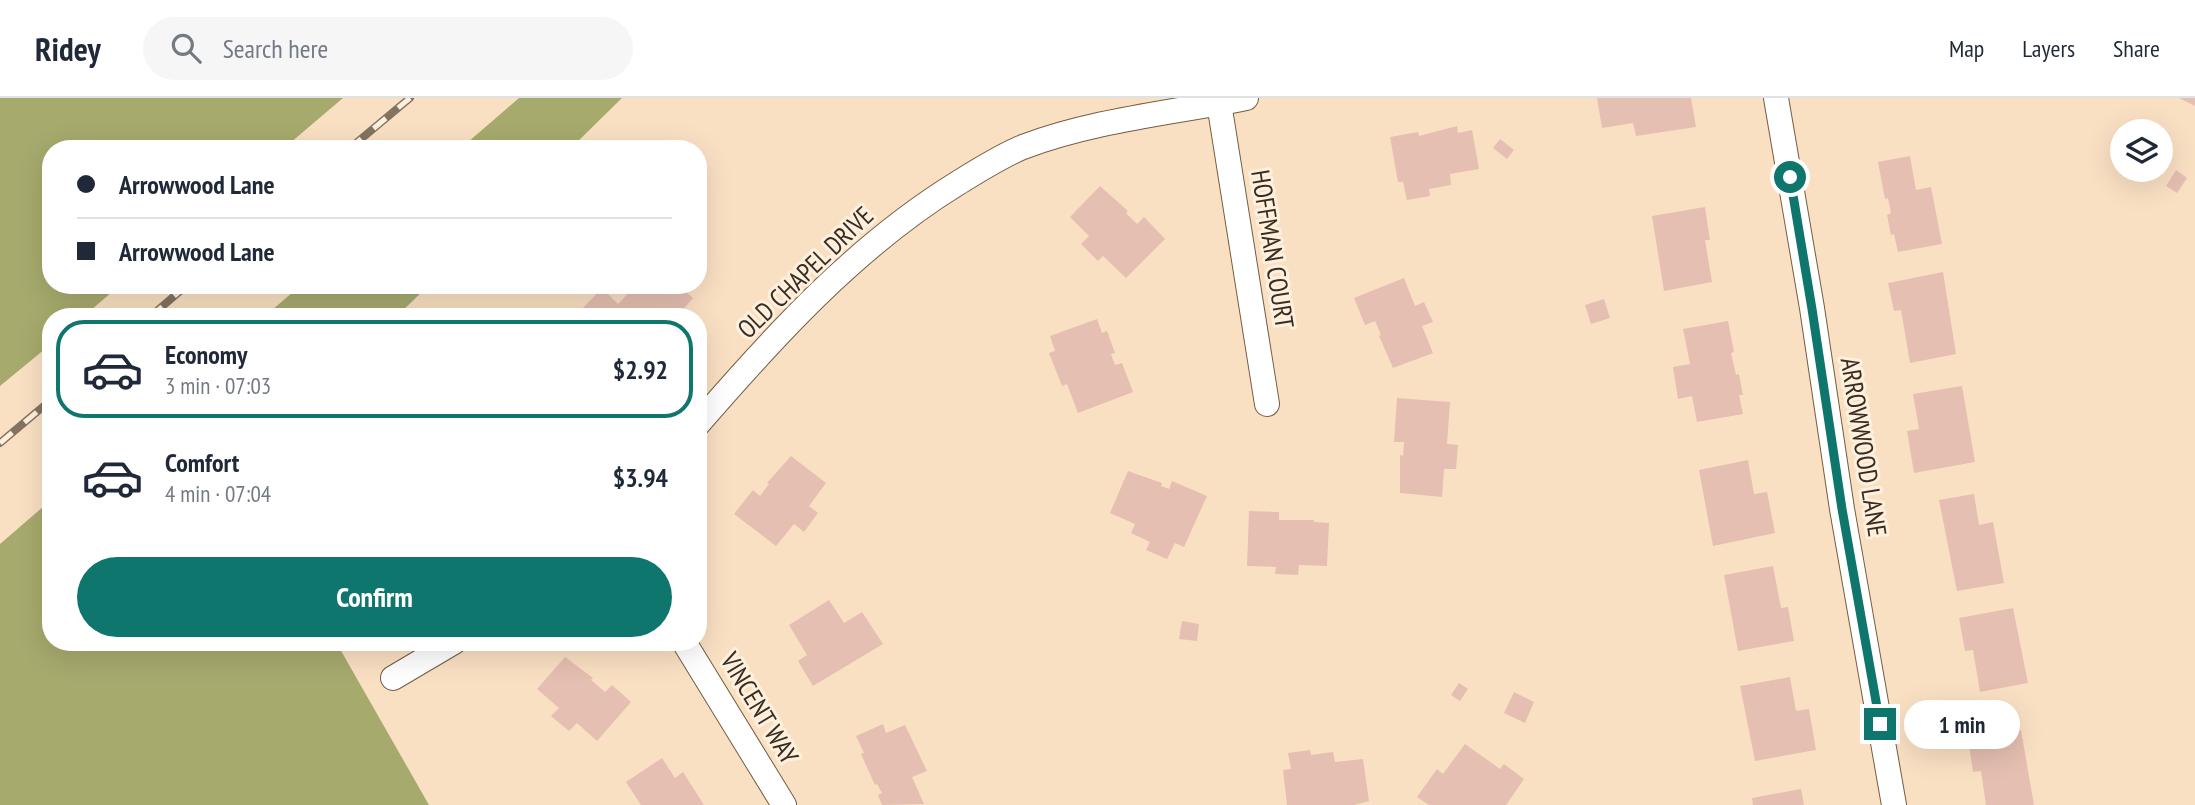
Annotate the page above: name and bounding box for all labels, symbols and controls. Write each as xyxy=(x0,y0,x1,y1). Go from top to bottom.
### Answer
search box xyxy=(143,17,633,80)
text: Ridey xyxy=(35,27,101,70)
icon: search xyxy=(167,29,205,67)
text: Search here xyxy=(223,32,328,65)
text: Map xyxy=(1949,33,1984,64)
text: Layers xyxy=(2022,33,2075,64)
text: Share xyxy=(2113,33,2160,64)
map controls xyxy=(2110,119,2173,182)
button: layers xyxy=(2110,119,2173,182)
route start xyxy=(1774,161,1806,193)
street label: HOFFMAN COURT xyxy=(1244,167,1302,331)
text: Arrowwood Lane xyxy=(119,168,275,201)
street label: OLD CHAPEL DRIVE xyxy=(730,199,880,345)
text: Arrowwood Lane xyxy=(119,235,275,268)
icon: car xyxy=(81,338,144,401)
text: Economy xyxy=(165,338,247,371)
text: $2.92 xyxy=(613,353,668,386)
street label: ARROWWOOD LANE xyxy=(1834,355,1894,539)
text: 3 min · 07:03 xyxy=(165,371,271,400)
icon: car xyxy=(81,446,144,509)
text: Comfort xyxy=(165,446,239,479)
text: $3.94 xyxy=(613,461,668,494)
text: 4 min · 07:04 xyxy=(165,479,271,508)
button: Confirm xyxy=(77,557,672,637)
street label: VINCENT WAY xyxy=(713,645,806,770)
callout: 1 min xyxy=(1904,700,2020,748)
route end xyxy=(1864,708,1896,740)
text: 1 min xyxy=(1939,710,1985,739)

